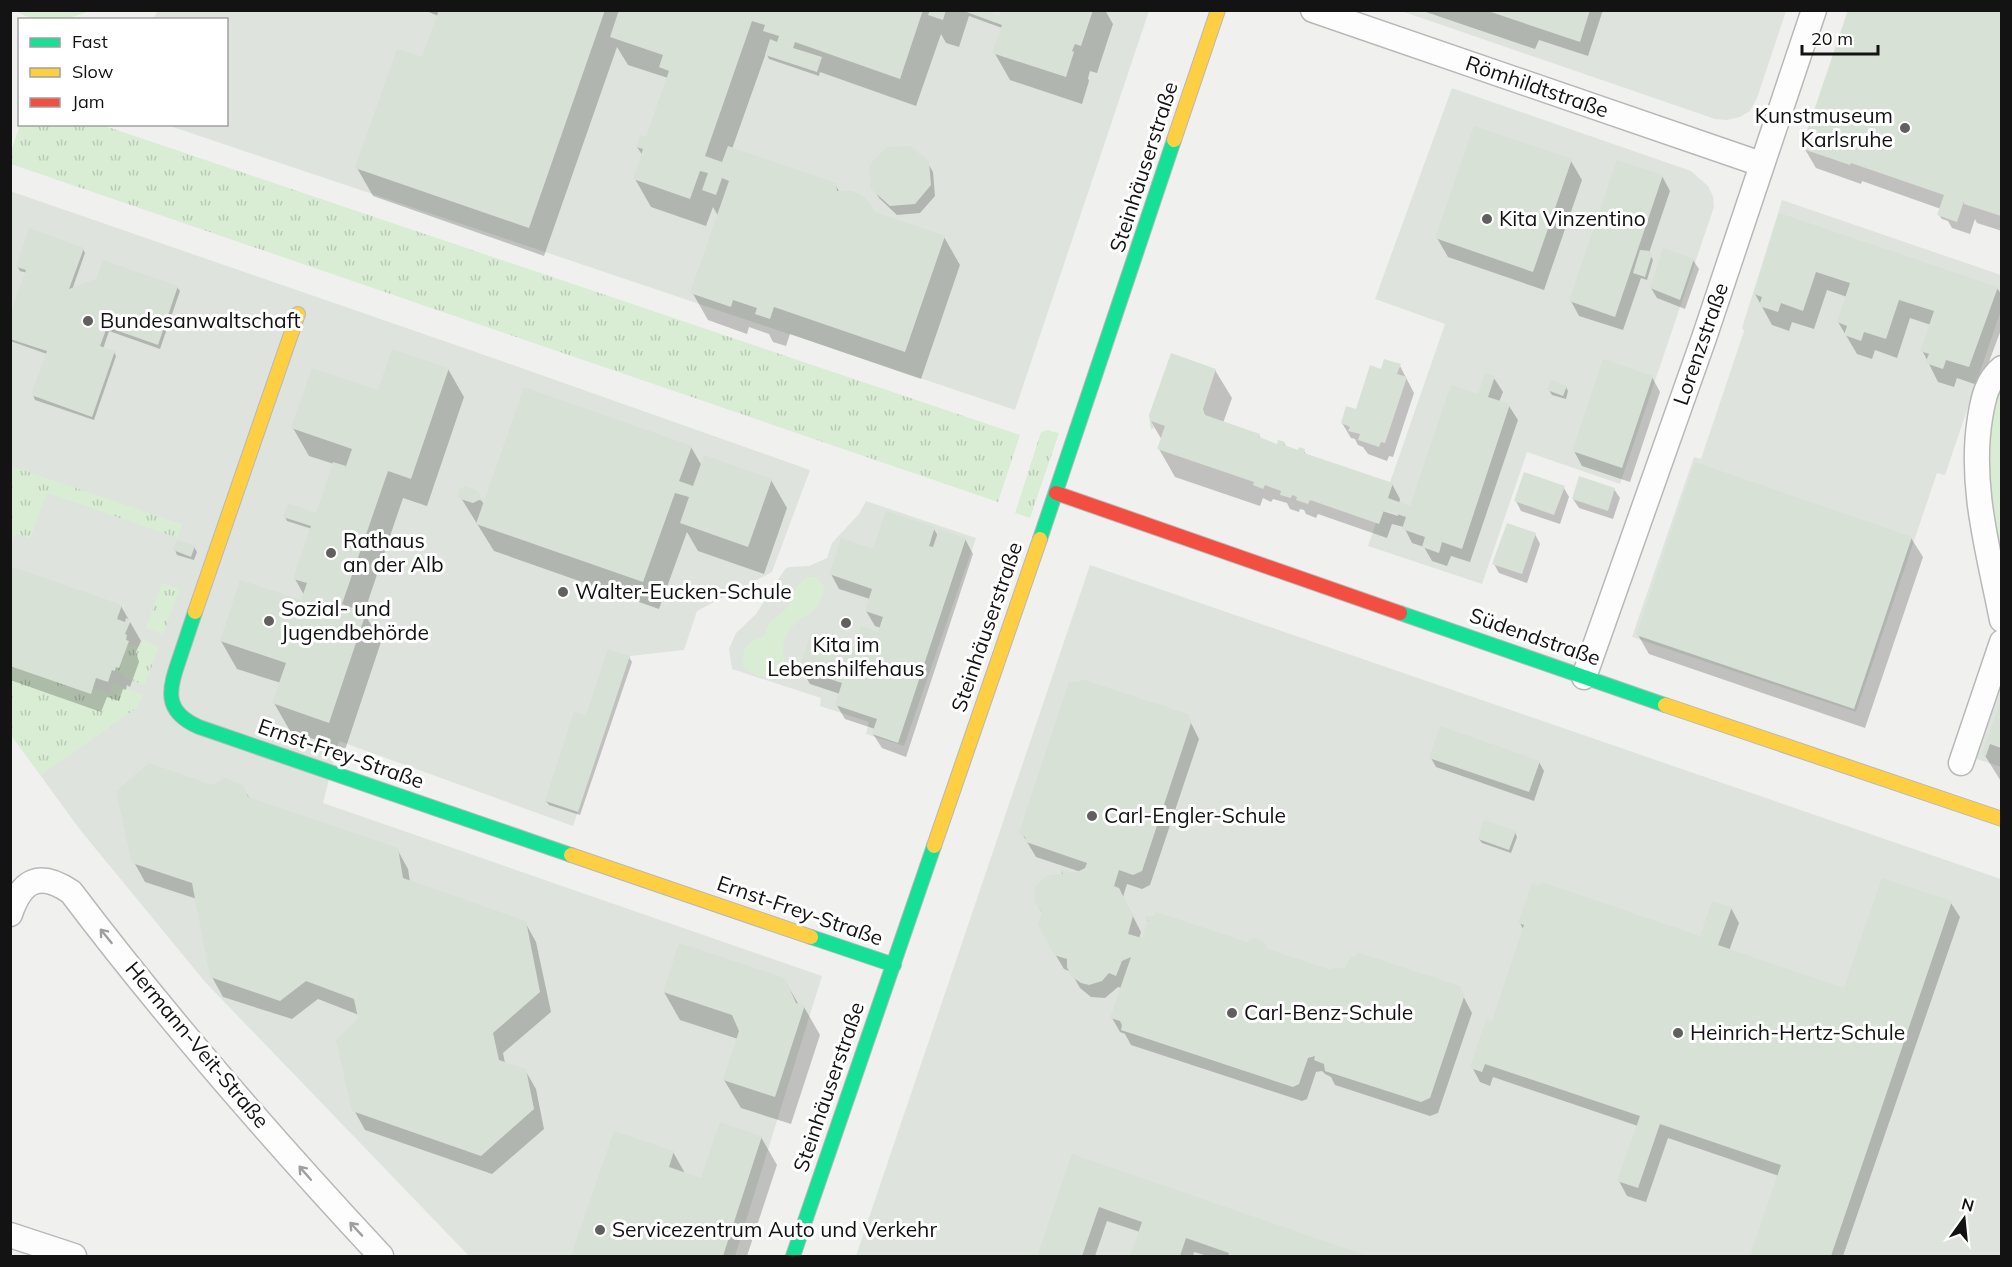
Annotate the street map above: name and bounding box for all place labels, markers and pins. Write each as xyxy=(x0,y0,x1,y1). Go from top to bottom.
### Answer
place label: Kunstmuseum Karlsruhe xyxy=(1755,102,1893,152)
marker: Kunstmuseum Karlsruhe xyxy=(1898,121,1912,135)
place label: Kita Vinzentino xyxy=(1499,205,1646,231)
marker: Kita Vinzentino xyxy=(1480,212,1494,226)
place label: Bundesanwaltschaft xyxy=(100,307,301,333)
marker: Bundesanwaltschaft xyxy=(81,314,95,328)
place label: Rathaus an der Alb xyxy=(343,527,444,577)
marker: Rathaus an der Alb xyxy=(324,546,338,560)
place label: Walter-Eucken-Schule xyxy=(575,578,792,604)
marker: Walter-Eucken-Schule xyxy=(556,585,570,599)
place label: Sozial- und Jugendbehörde xyxy=(281,595,429,645)
marker: Sozial- und Jugendbehörde xyxy=(262,614,276,628)
marker: Kita im Lebenshilfehaus xyxy=(839,616,853,630)
place label: Kita im Lebenshilfehaus xyxy=(767,631,925,681)
place label: Carl-Engler-Schule xyxy=(1104,802,1286,828)
marker: Carl-Engler-Schule xyxy=(1085,809,1099,823)
place label: Carl-Benz-Schule xyxy=(1244,999,1413,1025)
marker: Carl-Benz-Schule xyxy=(1225,1006,1239,1020)
place label: Heinrich-Hertz-Schule xyxy=(1690,1019,1905,1045)
marker: Heinrich-Hertz-Schule xyxy=(1671,1026,1685,1040)
place label: Servicezentrum Auto und Verkehr xyxy=(612,1216,937,1242)
marker: Servicezentrum Auto und Verkehr xyxy=(593,1223,607,1237)

